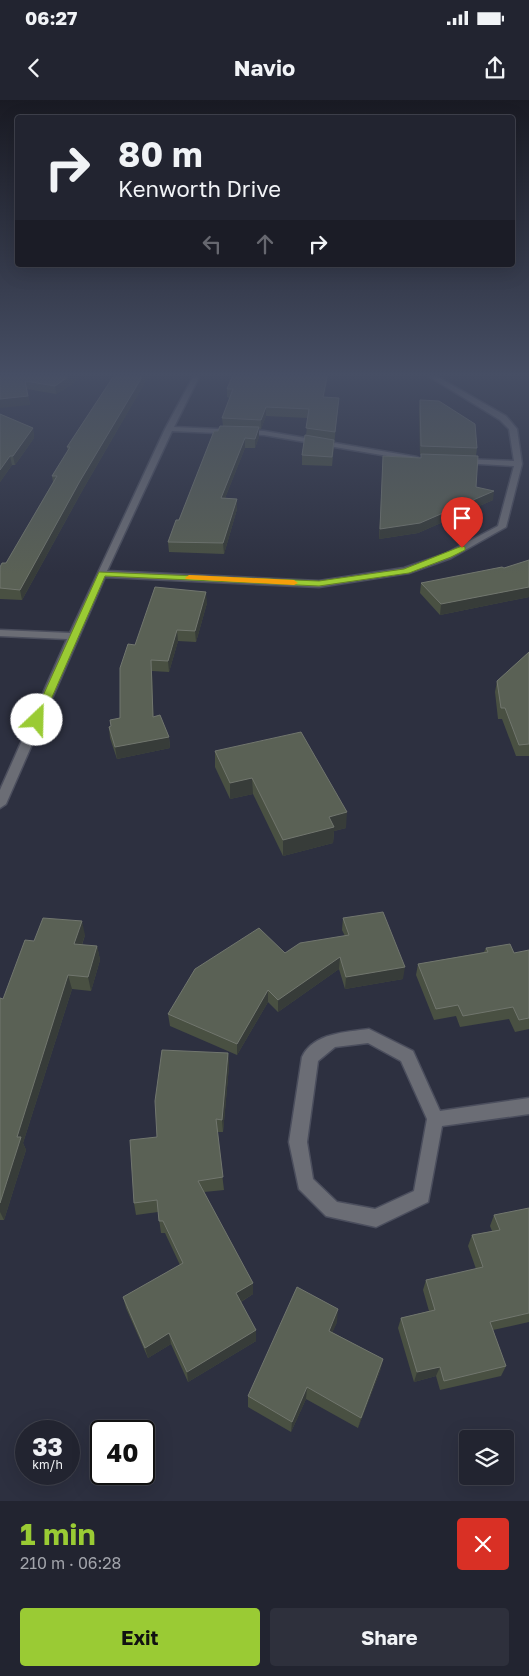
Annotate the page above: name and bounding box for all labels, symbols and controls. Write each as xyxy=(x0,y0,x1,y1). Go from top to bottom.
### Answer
text: 06:27 xyxy=(25,6,77,29)
icon: back xyxy=(20,54,48,82)
text: Navio xyxy=(234,54,295,81)
icon: share xyxy=(481,54,509,82)
text: 80 m xyxy=(118,133,203,175)
icon: right xyxy=(35,135,100,200)
text: Kenworth Drive xyxy=(118,175,281,202)
icon: left xyxy=(198,230,226,258)
icon: ahead xyxy=(251,230,279,258)
icon: right xyxy=(304,230,332,258)
pin xyxy=(441,497,483,548)
icon: arrive xyxy=(448,504,476,532)
position arrow xyxy=(10,693,62,745)
speed limit sign: 40 xyxy=(90,1420,155,1485)
map controls xyxy=(459,1430,514,1485)
button: layers xyxy=(459,1430,514,1485)
text: 33 xyxy=(32,1431,63,1462)
text: km/h xyxy=(32,1457,63,1472)
text: 1 min xyxy=(20,1516,96,1552)
button: close xyxy=(457,1518,509,1570)
text: 210 m · 06:28 xyxy=(20,1553,121,1573)
button: Exit xyxy=(20,1608,260,1666)
button: Share xyxy=(270,1608,509,1666)

